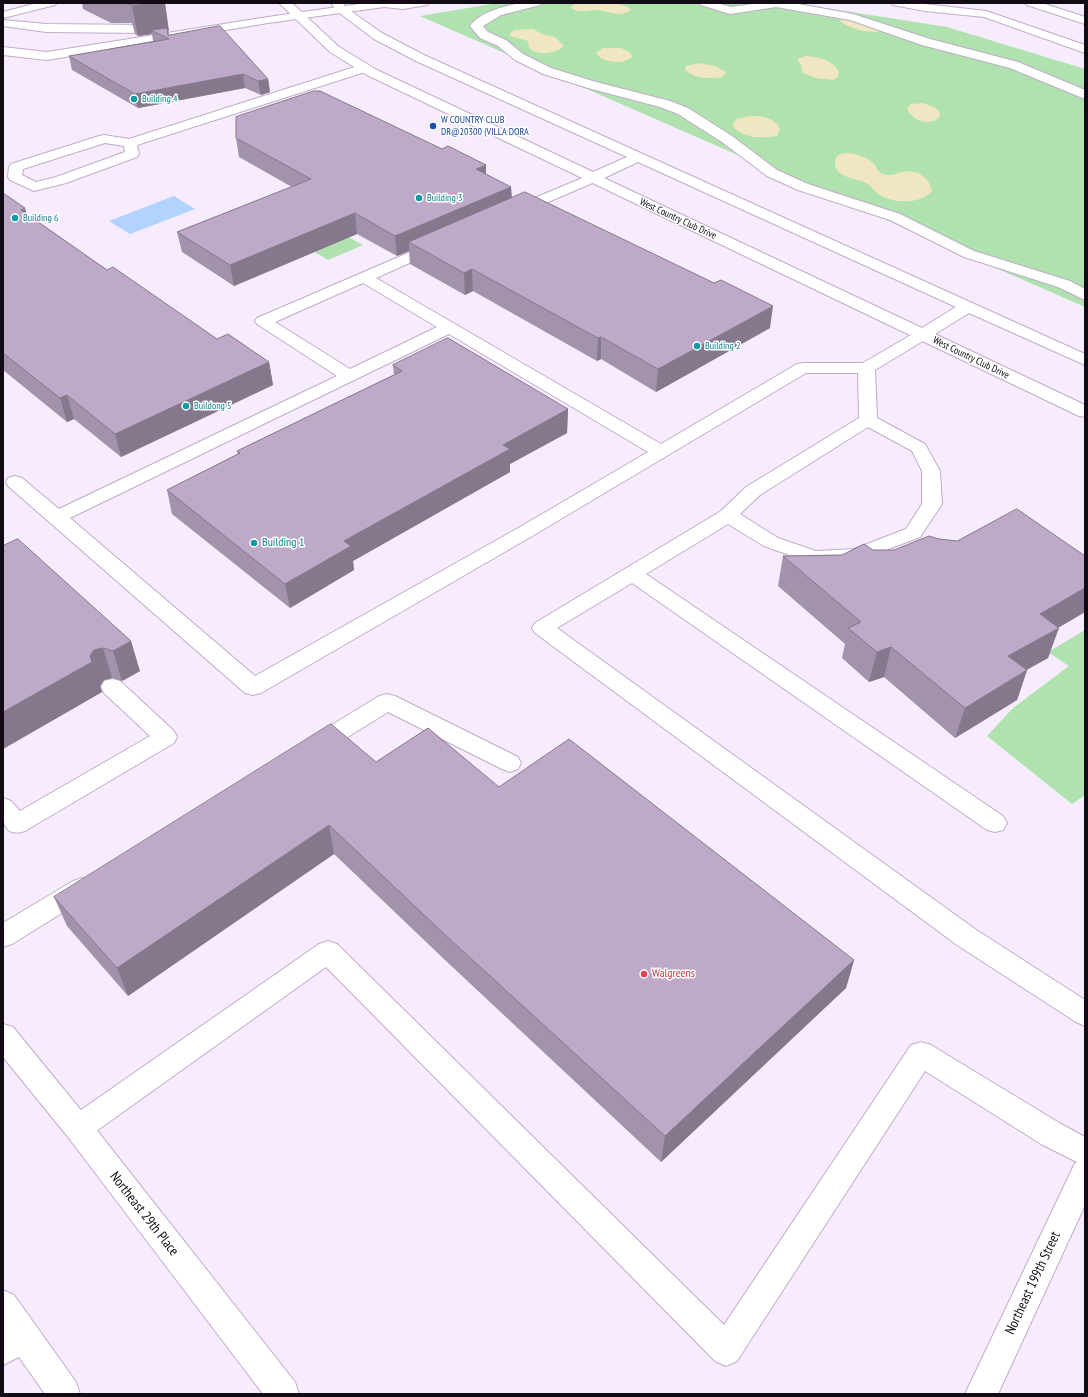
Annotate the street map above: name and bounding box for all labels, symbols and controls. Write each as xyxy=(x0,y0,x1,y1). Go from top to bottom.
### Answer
place label: Building 4 xyxy=(142,93,177,105)
marker: Building 4 xyxy=(129,94,139,104)
place label: W COUNTRY CLUB DR@20300 (VILLA DORA xyxy=(441,114,529,138)
marker: W COUNTRY CLUB DR@20300 (VILLA DORA xyxy=(428,121,438,131)
place label: Building 3 xyxy=(427,192,462,204)
marker: Building 3 xyxy=(414,193,424,203)
street label: West Country Club Drive xyxy=(638,196,718,242)
place label: Building 6 xyxy=(23,212,58,224)
marker: Building 6 xyxy=(10,213,20,223)
street label: West Country Club Drive xyxy=(931,334,1011,382)
place label: Building 2 xyxy=(705,340,740,352)
marker: Building 2 xyxy=(692,341,702,351)
place label: Buildong 5 xyxy=(194,400,232,412)
marker: Buildong 5 xyxy=(181,401,191,411)
place label: Building 1 xyxy=(262,536,304,550)
marker: Building 1 xyxy=(249,538,259,548)
place label: Walgreens xyxy=(652,967,695,981)
marker: Walgreens xyxy=(639,969,649,979)
street label: Northeast 29th Place xyxy=(106,1169,182,1259)
street label: Northeast 199th Street xyxy=(1002,1229,1064,1337)

